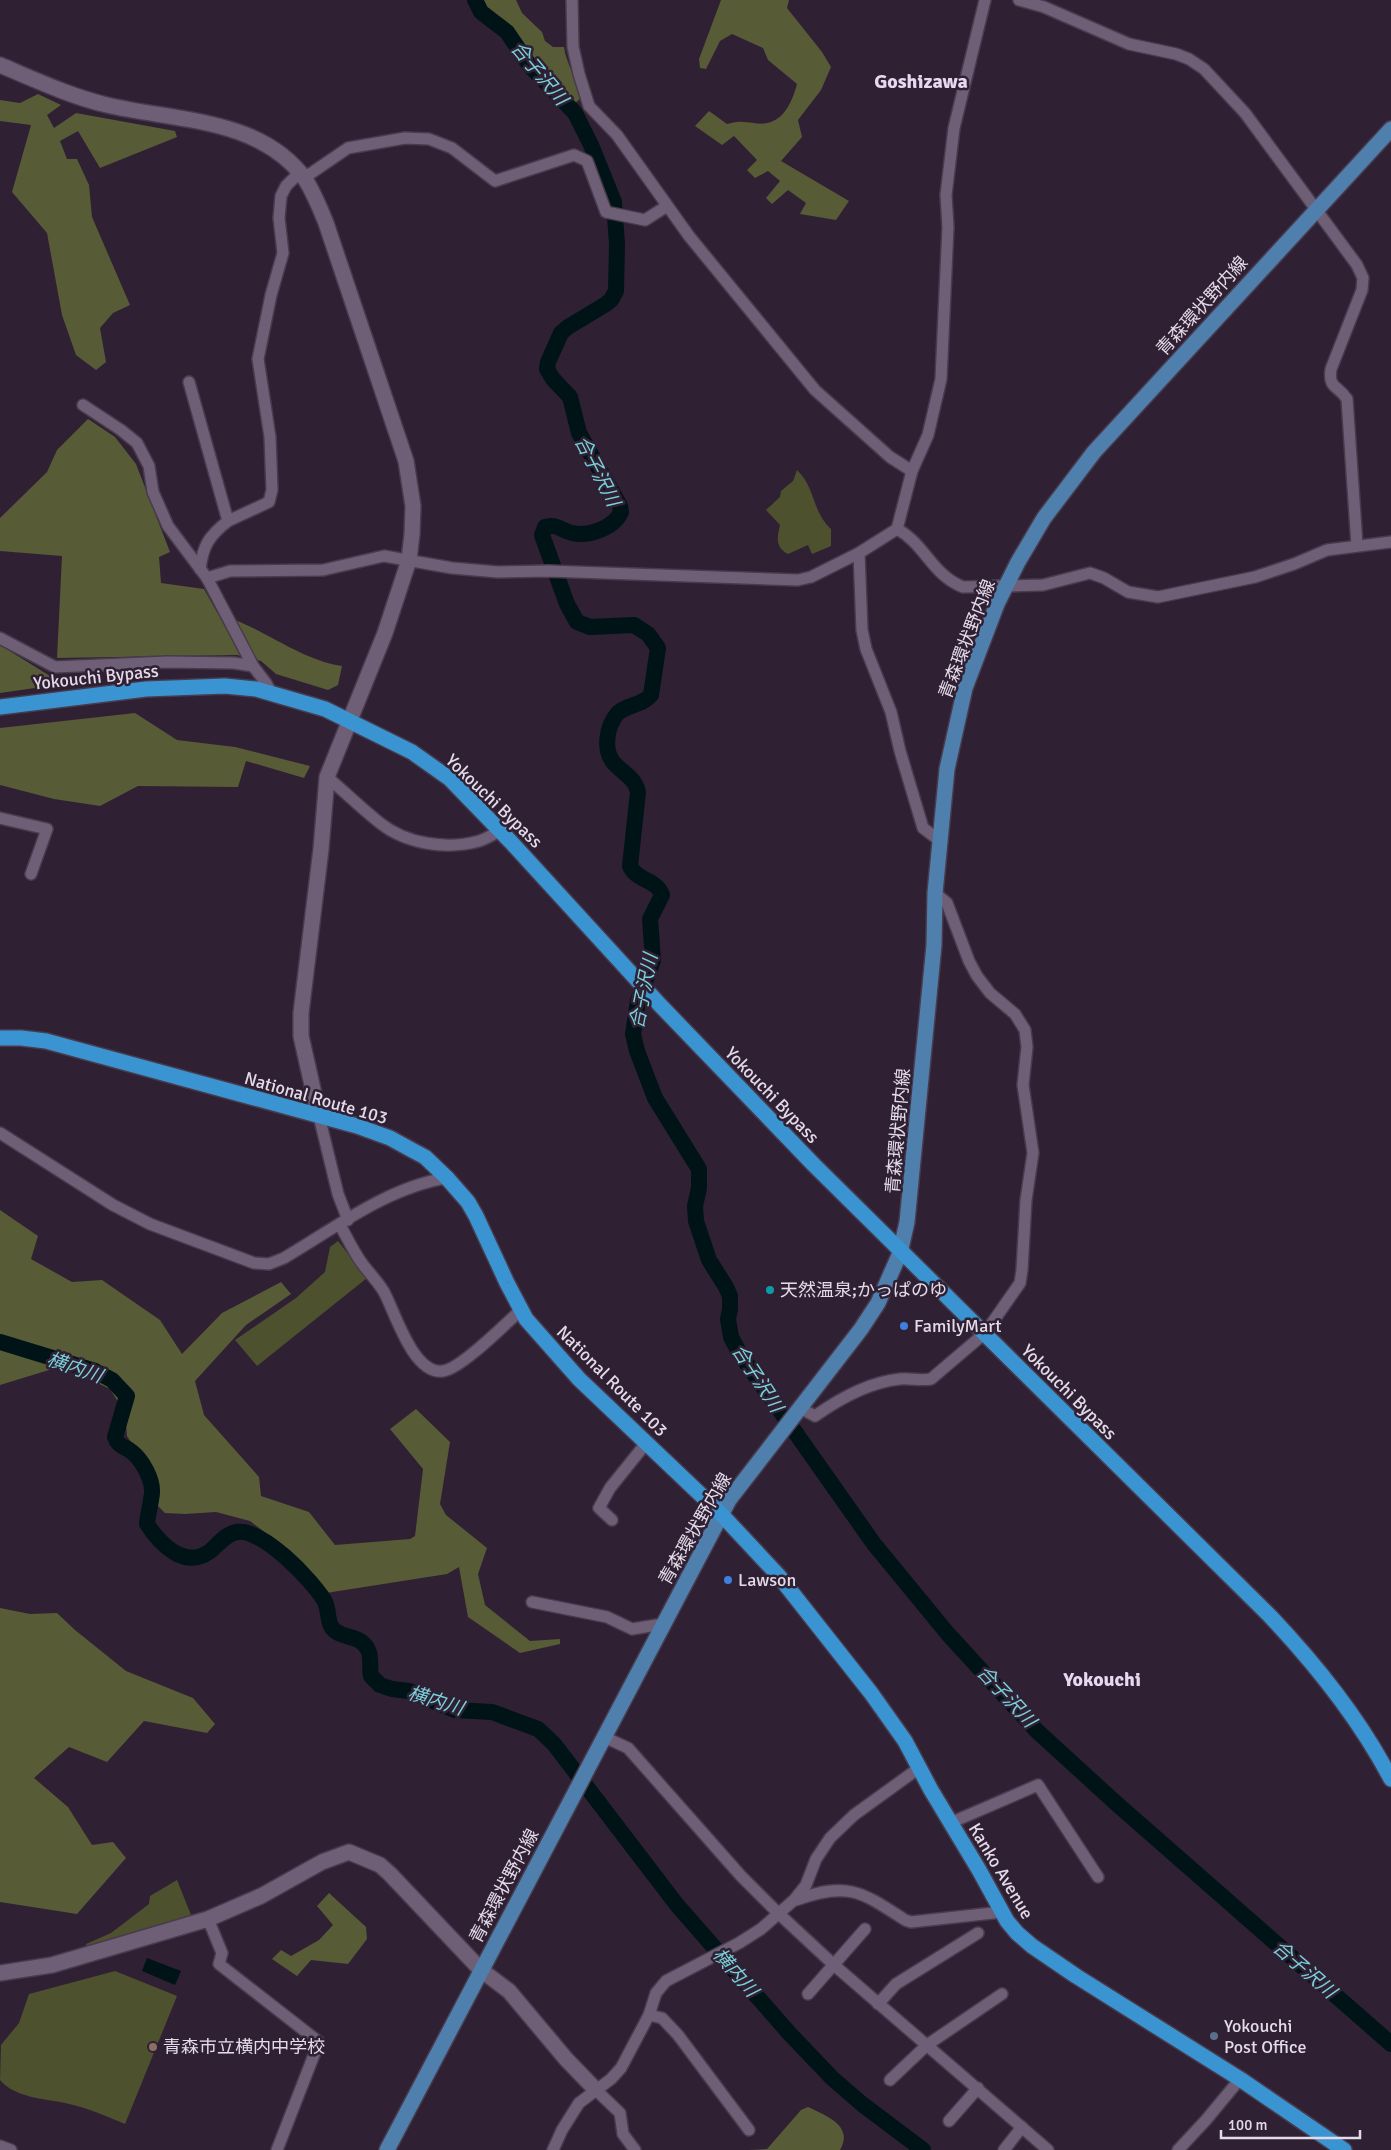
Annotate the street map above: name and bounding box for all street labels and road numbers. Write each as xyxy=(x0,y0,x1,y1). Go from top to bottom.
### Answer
street label: 青森環状野内線 xyxy=(1152,252,1252,360)
street label: 青森環状野内線 xyxy=(934,576,1000,702)
street label: Yokouchi Bypass xyxy=(32,659,160,695)
street label: Yokouchi Bypass xyxy=(441,749,547,853)
street label: Yokouchi Bypass xyxy=(720,1042,824,1148)
street label: National Route 103 xyxy=(242,1067,390,1129)
street label: 青森環状野内線 xyxy=(882,1067,914,1195)
street label: National Route 103 xyxy=(552,1321,672,1441)
street label: Yokouchi Bypass xyxy=(1017,1340,1121,1444)
street label: 青森環状野内線 xyxy=(654,1469,736,1589)
street label: Kanko Avenue xyxy=(964,1819,1038,1923)
street label: 青森環状野内線 xyxy=(465,1825,543,1947)

